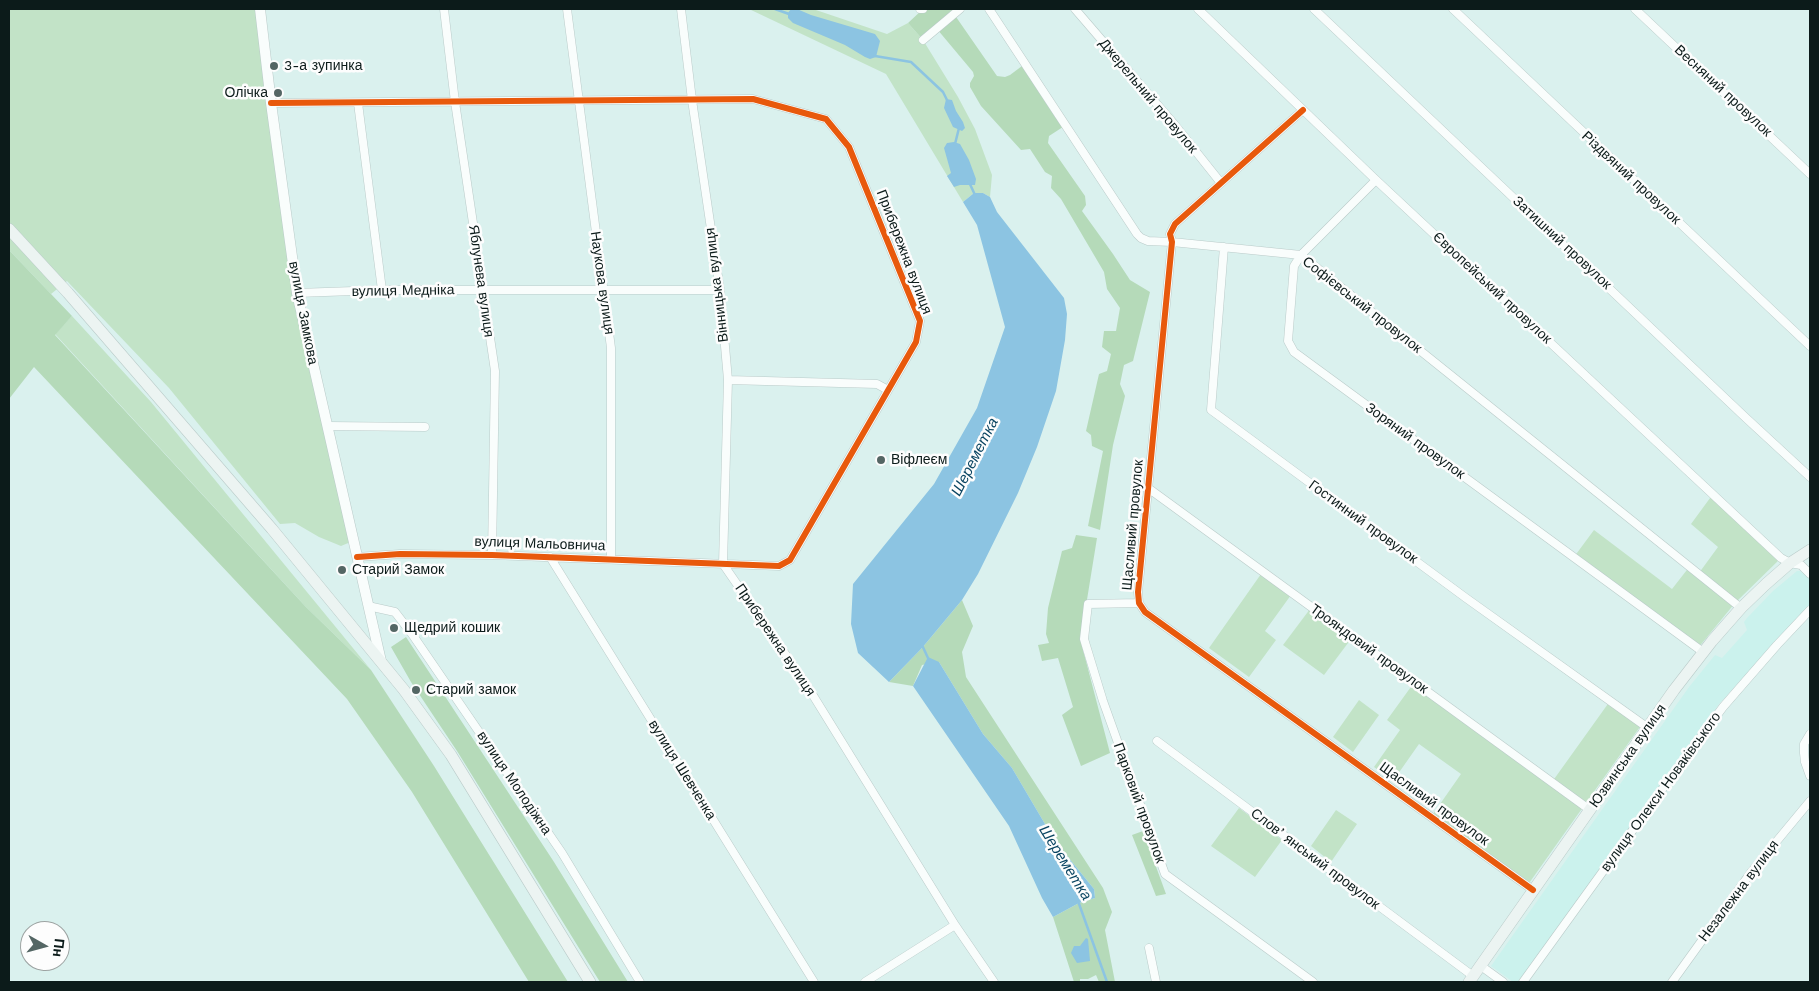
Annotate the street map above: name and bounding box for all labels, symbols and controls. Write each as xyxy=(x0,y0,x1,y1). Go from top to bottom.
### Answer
street label: Джерельний провулок xyxy=(1095,35,1201,157)
street label: Весняний провулок xyxy=(1671,42,1775,140)
place label: 3-а зупинка xyxy=(284,58,362,74)
marker: 3-а зупинка xyxy=(268,60,280,72)
place label: Олічка xyxy=(224,85,268,101)
marker: Олічка xyxy=(272,87,284,99)
street label: Різдвяний провулок xyxy=(1578,128,1684,228)
street label: Прибережна вулиця xyxy=(873,187,935,317)
street label: Затишний провулок xyxy=(1509,193,1615,293)
street label: Яблунева вулиця xyxy=(465,224,497,338)
street label: Вінницька вулиця xyxy=(702,227,732,343)
street label: Європейський провулок xyxy=(1429,229,1555,347)
street label: Наукова вулиця xyxy=(586,230,618,336)
street label: Софієвський провулок xyxy=(1299,253,1425,357)
street label: вулиця Замкова xyxy=(285,260,321,366)
street label: вулиця Медніка xyxy=(352,282,454,300)
street label: Зоряний провулок xyxy=(1362,399,1468,483)
water label: Шереметка xyxy=(948,415,1002,499)
place label: Віфлеєм xyxy=(891,452,947,468)
marker: Віфлеєм xyxy=(875,454,887,466)
street label: Щасливий провулок xyxy=(1119,459,1147,591)
street label: Гостинний провулок xyxy=(1305,477,1421,567)
street label: вулиця Мальовнича xyxy=(474,533,606,555)
place label: Старий Замок xyxy=(352,562,444,578)
marker: Старий Замок xyxy=(336,564,348,576)
street label: Прибережна вулиця xyxy=(731,581,819,699)
street label: Трояндовий провулок xyxy=(1307,601,1431,697)
place label: Щедрий кошик xyxy=(404,620,500,636)
marker: Щедрий кошик xyxy=(388,622,400,634)
place label: Старий замок xyxy=(426,682,516,698)
marker: Старий замок xyxy=(410,684,422,696)
street label: Юзвинська вулиця xyxy=(1586,701,1670,811)
street label: вулиця Олекси Новаківського xyxy=(1597,709,1725,875)
street label: вулиця Шевченка xyxy=(645,717,719,823)
street label: вулиця Молодіжна xyxy=(473,728,555,838)
street label: Парковий провулок xyxy=(1109,741,1169,865)
street label: Щасливий провулок xyxy=(1376,759,1492,849)
street label: Словʼянський провулок xyxy=(1247,805,1383,913)
water label: Шереметка xyxy=(1035,822,1095,904)
street label: Незалежна вулиця xyxy=(1695,837,1783,945)
north arrow xyxy=(20,921,70,971)
text: Пн xyxy=(50,938,68,958)

